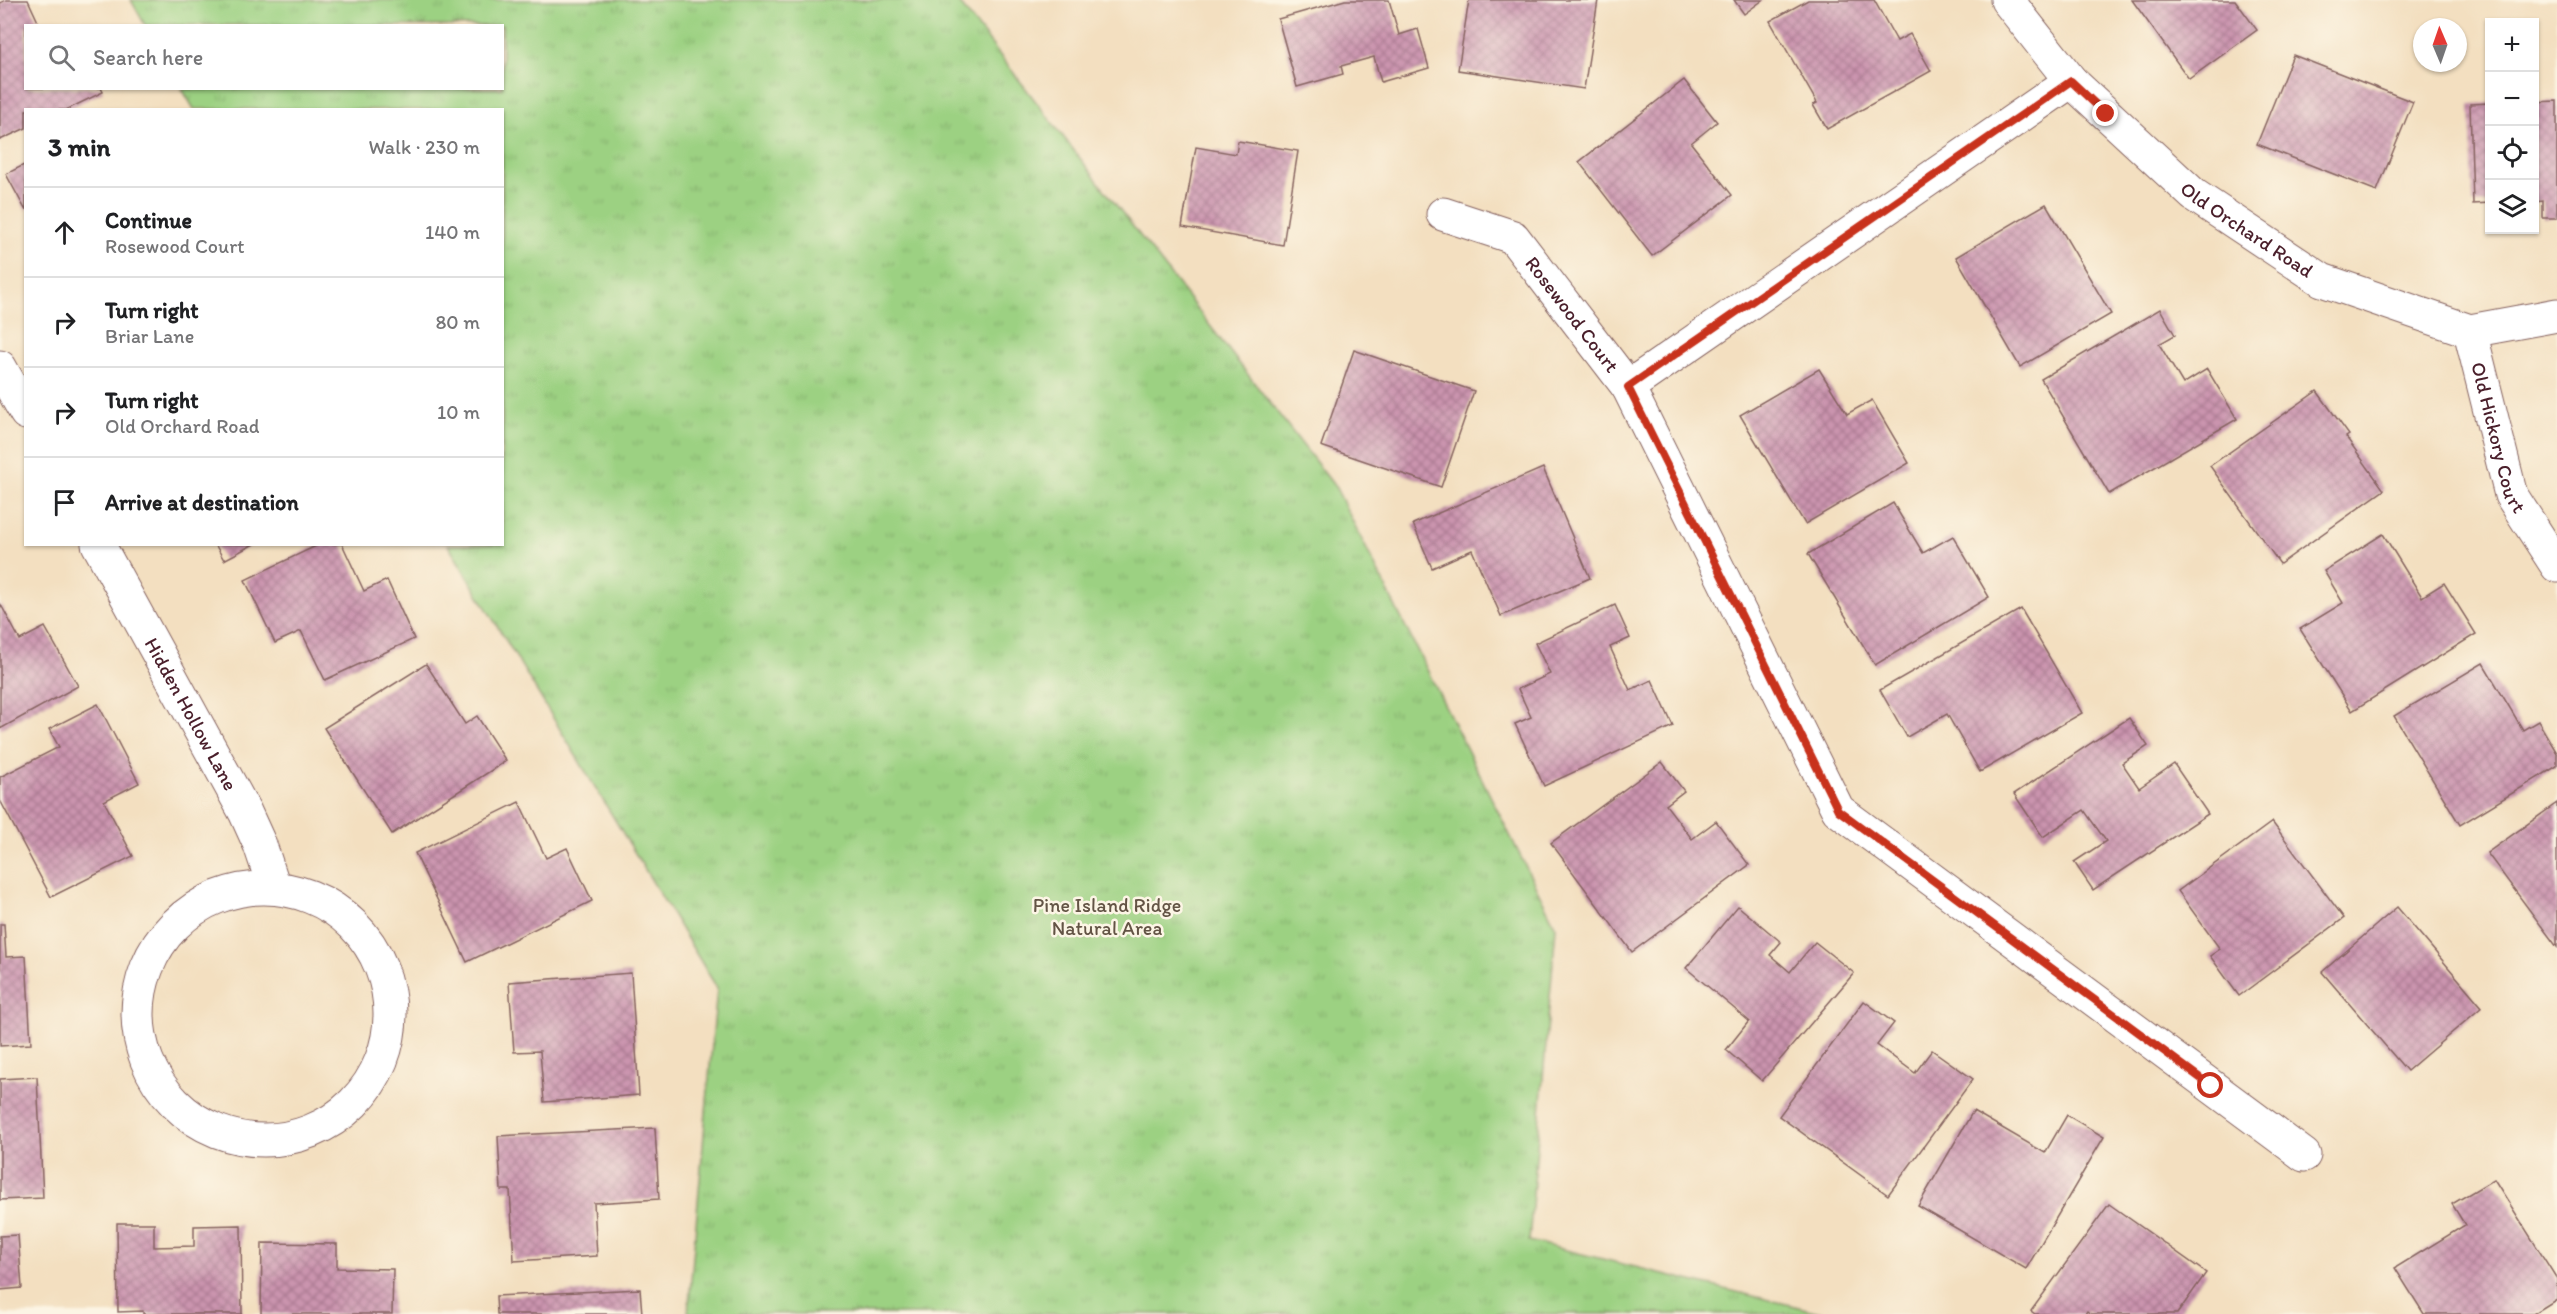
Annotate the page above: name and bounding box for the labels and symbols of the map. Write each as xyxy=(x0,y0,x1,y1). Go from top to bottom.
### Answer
north arrow xyxy=(2413,18,2467,72)
route end xyxy=(2092,100,2118,126)
street label: Old Orchard Road xyxy=(2175,176,2318,283)
street label: Rosewood Court xyxy=(1520,252,1625,377)
street label: Old Hickory Court xyxy=(2466,359,2531,518)
street label: Hidden Hollow Lane xyxy=(140,633,243,795)
park label: Pine Island Ridge Natural Area xyxy=(1033,893,1181,940)
route start xyxy=(2197,1072,2223,1098)

